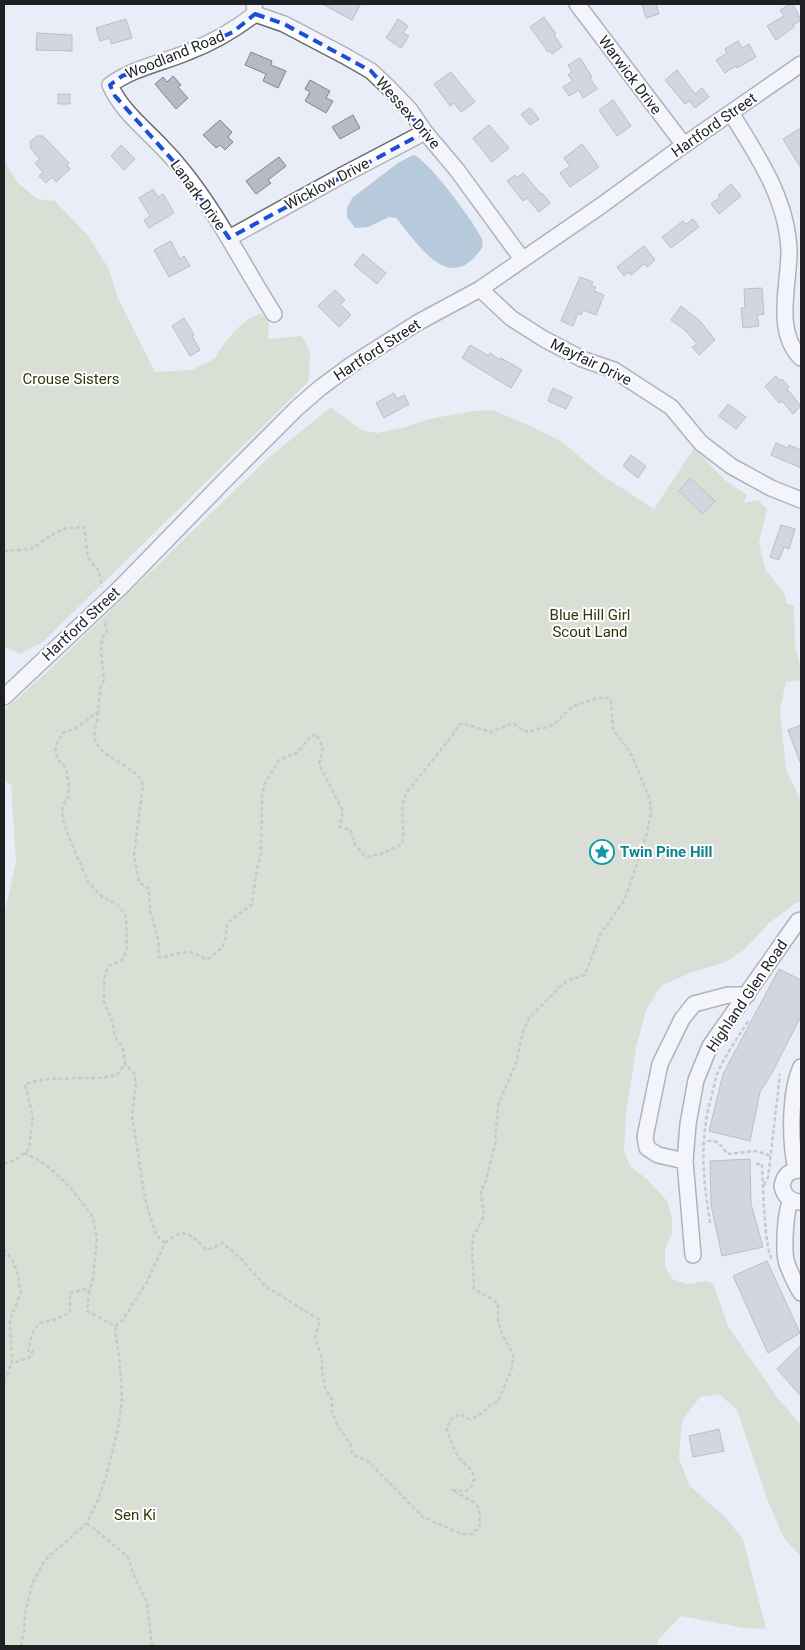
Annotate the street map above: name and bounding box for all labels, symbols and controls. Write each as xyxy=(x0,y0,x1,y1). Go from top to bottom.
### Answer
street label: Woodland Road xyxy=(123,27,227,83)
street label: Warwick Drive xyxy=(594,32,666,118)
street label: Wessex Drive xyxy=(372,73,444,153)
street label: Hartford Street xyxy=(668,89,760,161)
street label: Wicklow Drive xyxy=(282,154,372,214)
street label: Lanark Drive xyxy=(166,156,230,234)
street label: Hartford Street xyxy=(330,315,424,385)
street label: Mayfair Drive xyxy=(548,335,634,389)
park label: Crouse Sisters xyxy=(23,370,119,388)
street label: Hartford Street xyxy=(38,583,124,665)
park label: Blue Hill Girl Scout Land xyxy=(550,606,630,641)
place icon: Twin Pine Hill xyxy=(589,839,615,865)
place label: Twin Pine Hill xyxy=(620,843,712,861)
street label: Highland Glen Road xyxy=(703,936,791,1056)
park label: Sen Ki xyxy=(114,1506,156,1524)

